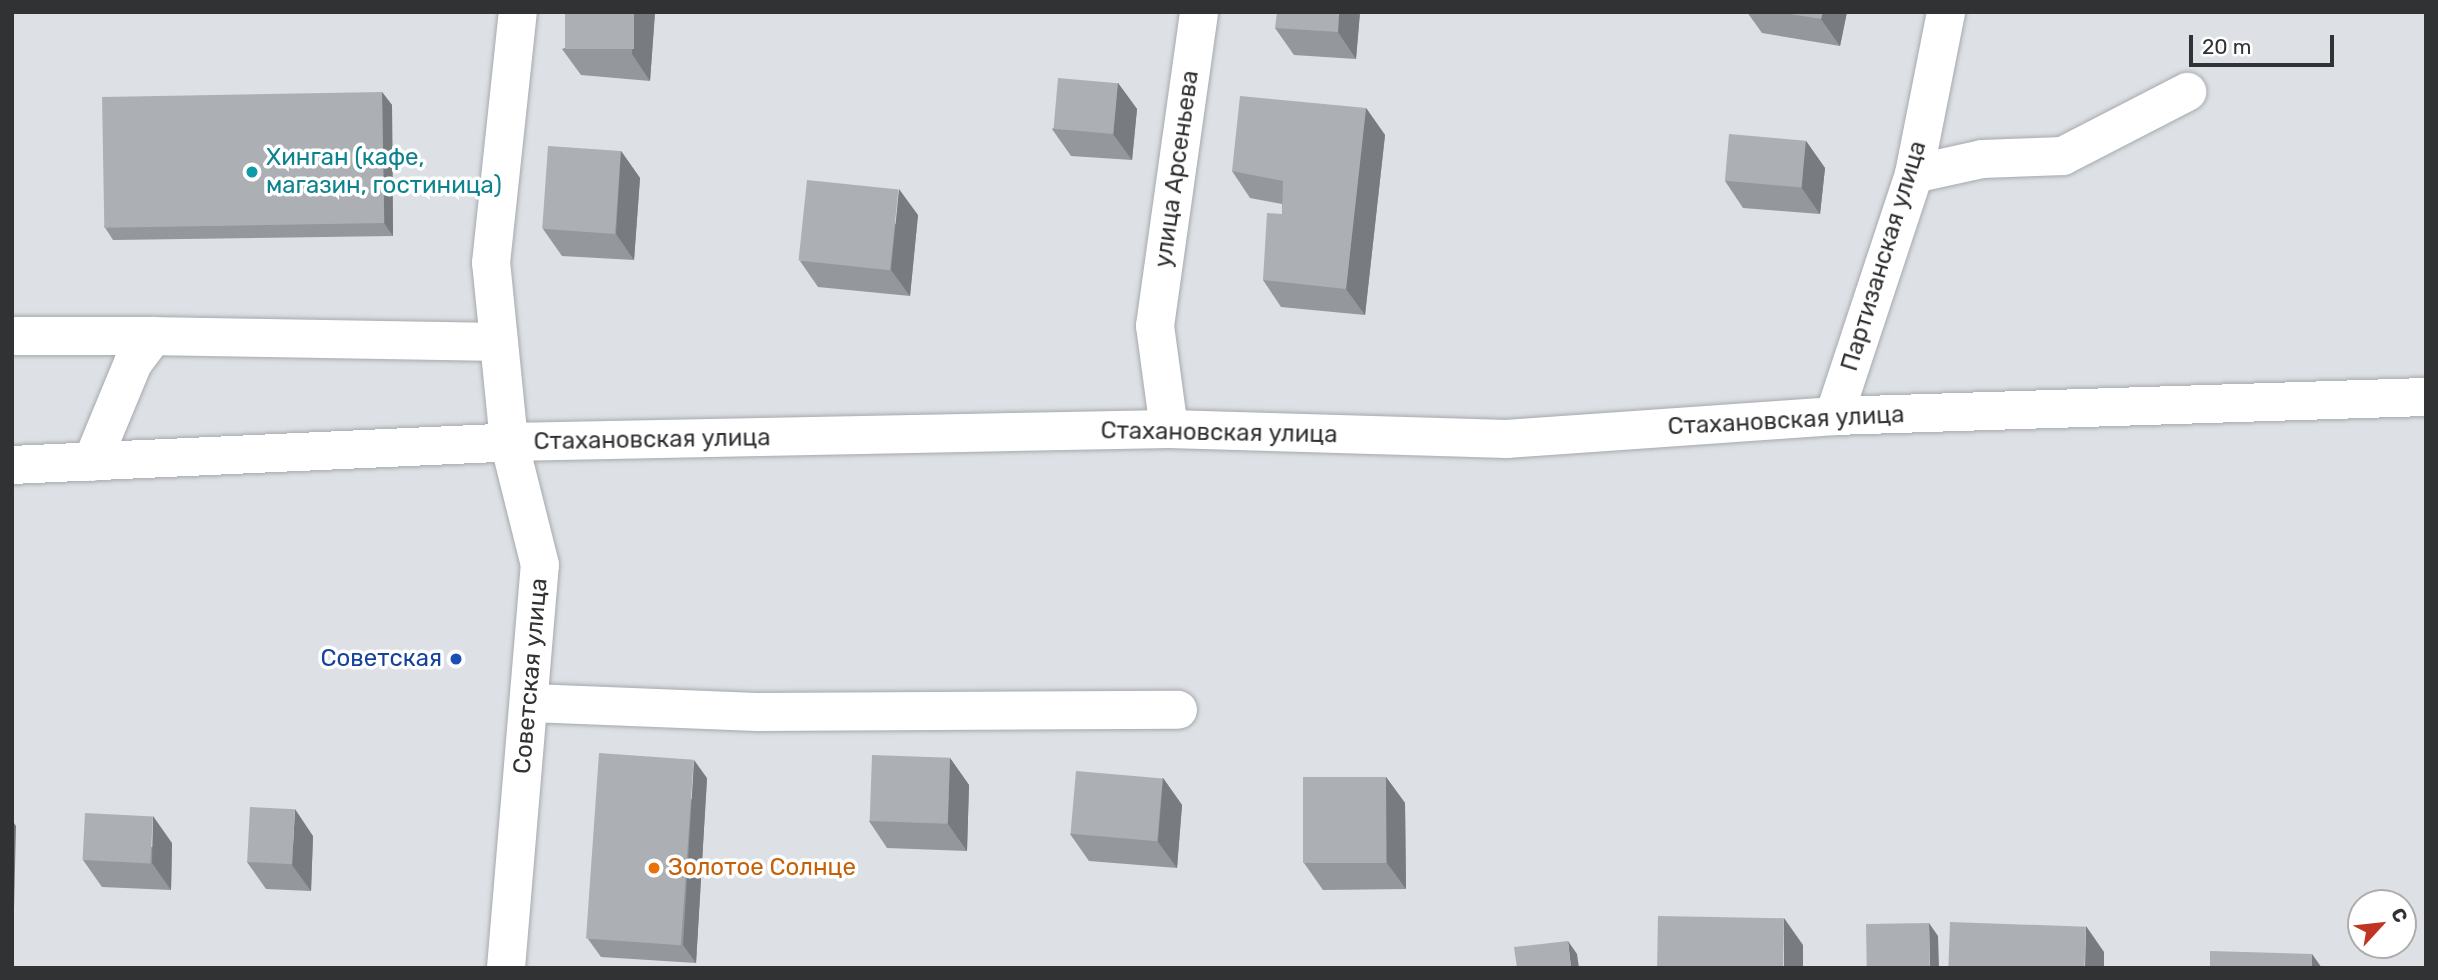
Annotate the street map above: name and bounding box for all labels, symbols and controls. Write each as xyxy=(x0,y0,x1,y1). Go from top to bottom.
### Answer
scale bar xyxy=(2193,21,2338,65)
text: 20 m xyxy=(2202,34,2251,59)
street label: улица Арсеньева xyxy=(1149,69,1205,269)
street label: Партизанская улица xyxy=(1835,137,1933,375)
place label: Хинган (кафе, магазин, гостиница) xyxy=(266,144,502,200)
marker: Хинган (кафе, магазин, гостиница) xyxy=(244,164,260,180)
street label: Стахановская улица xyxy=(1667,400,1905,442)
street label: Стахановская улица xyxy=(1100,417,1338,449)
street label: Стахановская улица xyxy=(533,424,771,456)
street label: Советская улица xyxy=(508,577,554,775)
place label: Советская xyxy=(321,645,442,673)
marker: Советская xyxy=(448,651,464,667)
place label: Золотое Солнце xyxy=(668,854,856,882)
marker: Золотое Солнце xyxy=(646,860,662,876)
north arrow xyxy=(2347,889,2417,959)
text: С xyxy=(2386,904,2413,926)

